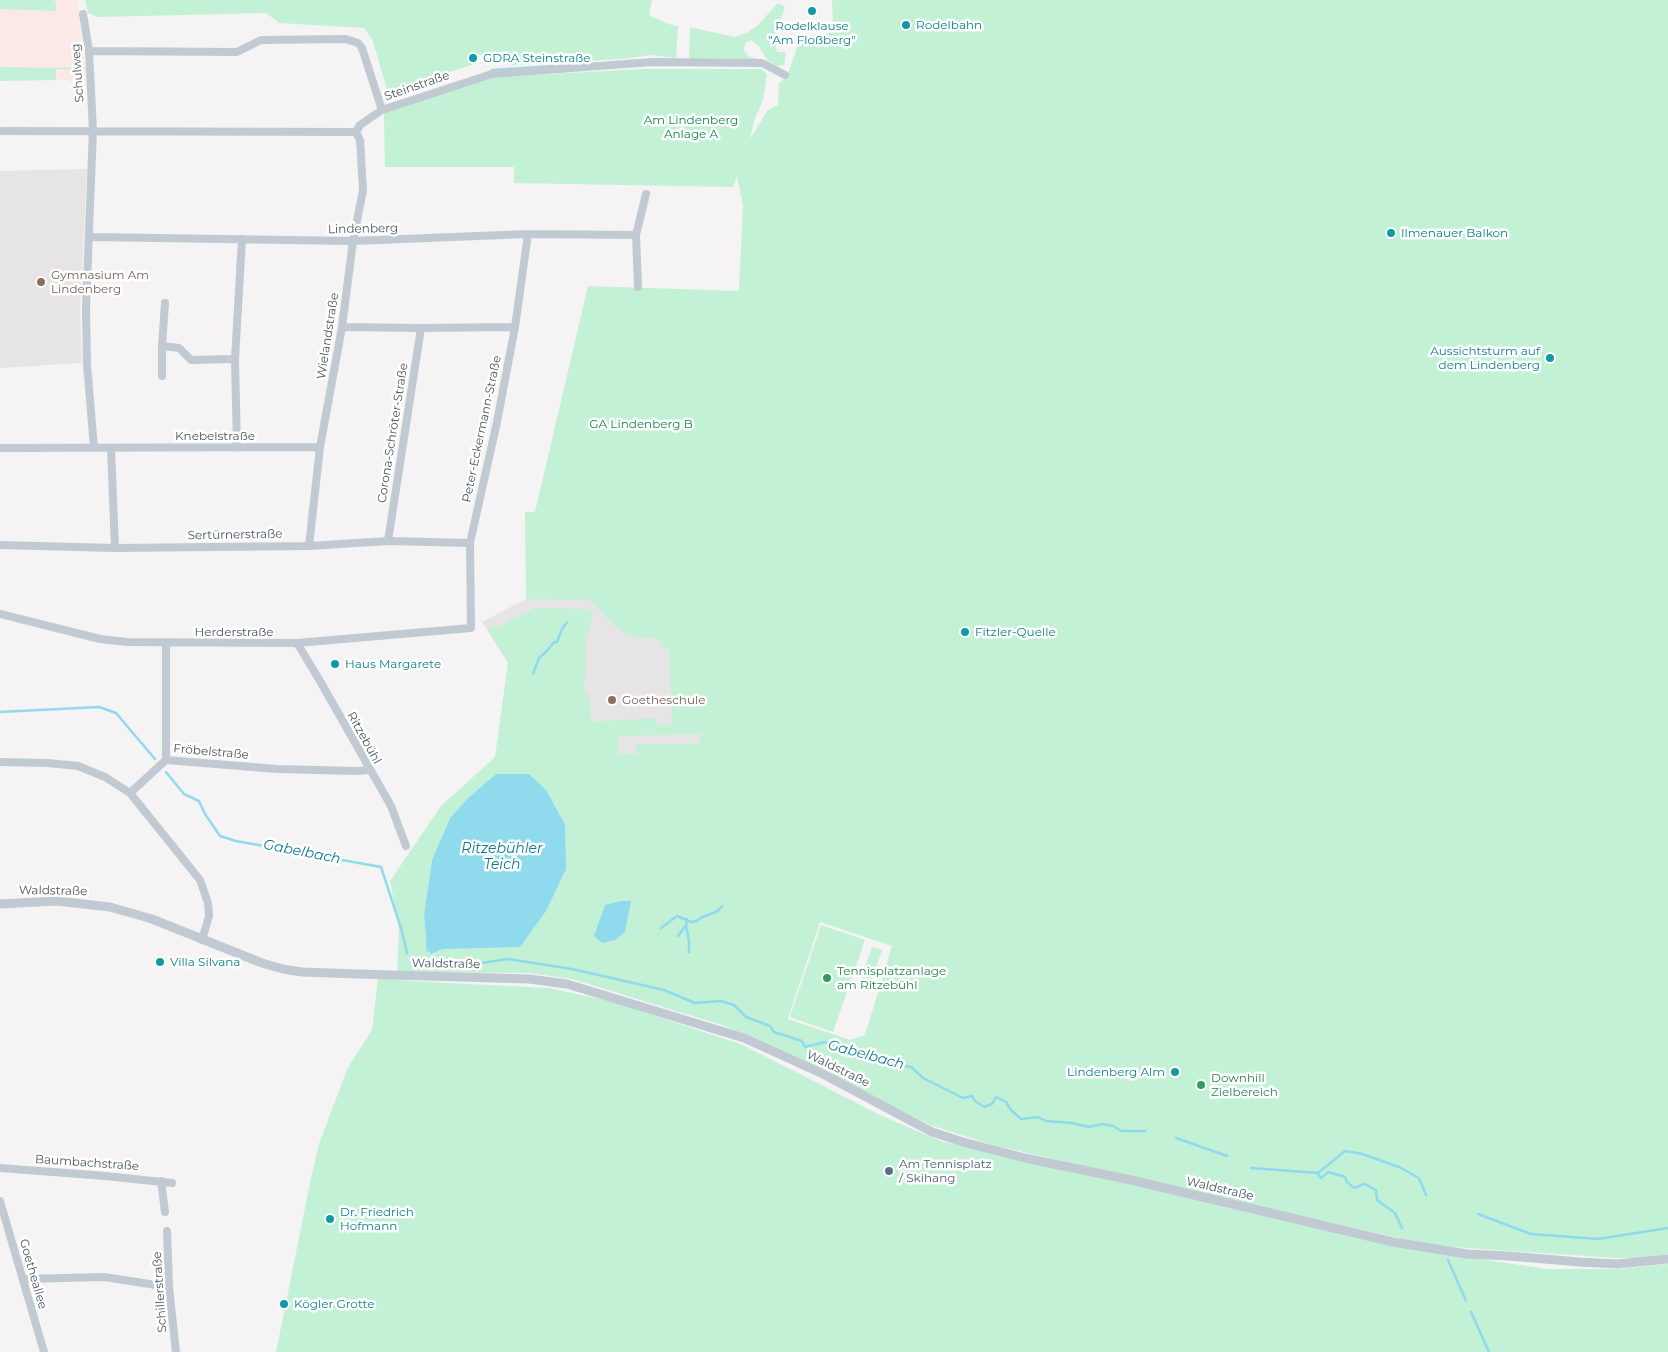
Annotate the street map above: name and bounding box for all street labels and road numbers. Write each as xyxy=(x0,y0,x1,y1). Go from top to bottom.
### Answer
street label: Schulweg xyxy=(69,43,87,103)
street label: Steinstraße xyxy=(383,68,451,104)
street label: Lindenberg xyxy=(328,221,398,237)
street label: Wielandstraße xyxy=(314,292,342,380)
street label: Peter-Eckermann-Straße xyxy=(459,354,505,504)
street label: Corona-Schröter-Straße xyxy=(375,362,411,504)
street label: Knebelstraße xyxy=(175,429,255,443)
street label: Sertürnerstraße xyxy=(187,527,283,543)
street label: Herderstraße xyxy=(194,625,274,639)
street label: Ritzebühl xyxy=(344,709,384,767)
street label: Fröbelstraße xyxy=(173,742,249,762)
street label: Waldstraße xyxy=(19,883,87,899)
street label: Waldstraße xyxy=(412,956,480,972)
street label: Waldstraße xyxy=(804,1048,872,1090)
street label: Baumbachstraße xyxy=(34,1152,140,1174)
street label: Waldstraße xyxy=(1185,1174,1255,1204)
street label: Goetheallee xyxy=(16,1237,50,1311)
street label: Schillerstraße xyxy=(150,1251,170,1333)

